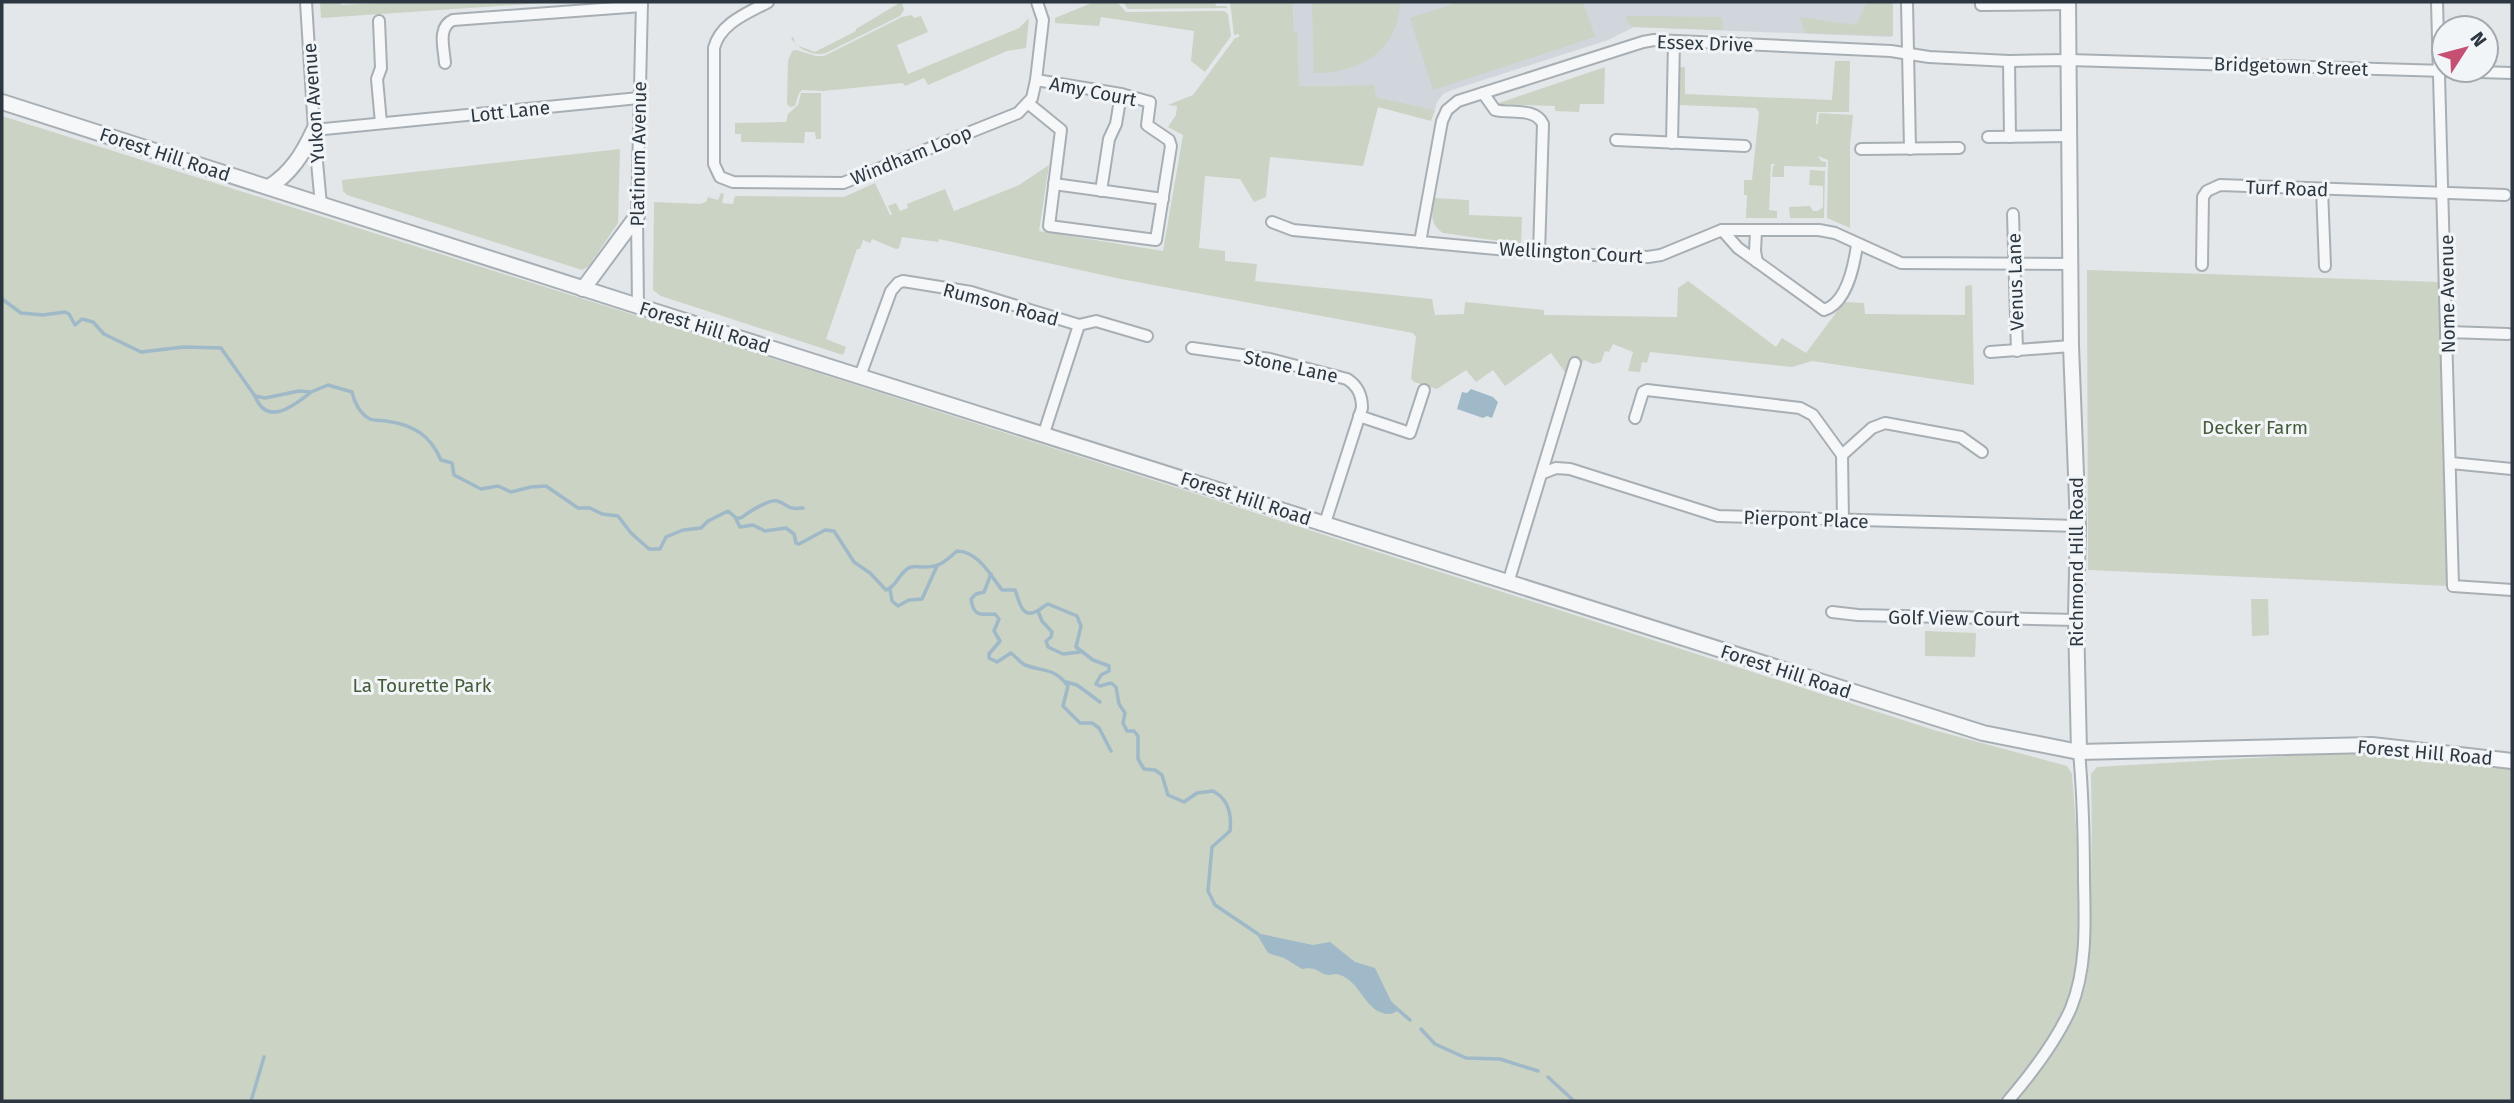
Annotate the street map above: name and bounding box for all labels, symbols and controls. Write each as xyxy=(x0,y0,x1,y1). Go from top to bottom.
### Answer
north arrow xyxy=(2430,14,2500,84)
text: N xyxy=(2465,27,2491,51)
street label: Essex Drive xyxy=(1656,30,1754,57)
street label: Yukon Avenue xyxy=(298,42,329,164)
street label: Bridgetown Street xyxy=(2213,52,2369,81)
street label: Amy Court xyxy=(1048,72,1138,111)
street label: Platinum Avenue xyxy=(626,81,651,227)
street label: Lott Lane xyxy=(469,96,551,127)
street label: Windham Loop xyxy=(847,121,975,190)
street label: Forest Hill Road xyxy=(97,123,233,186)
street label: Turf Road xyxy=(2245,176,2329,201)
street label: Venus Lane xyxy=(2002,233,2029,331)
street label: Nome Avenue xyxy=(2435,234,2460,354)
street label: Wellington Court xyxy=(1499,237,1644,268)
street label: Rumson Road xyxy=(941,278,1061,331)
street label: Forest Hill Road xyxy=(637,297,773,358)
street label: Stone Lane xyxy=(1242,345,1340,388)
park label: Decker Farm xyxy=(2202,416,2308,439)
street label: Forest Hill Road xyxy=(1178,467,1314,530)
street label: Richmond Hill Road xyxy=(2065,477,2088,647)
street label: Pierpont Place xyxy=(1743,506,1869,533)
street label: Golf View Court xyxy=(1888,606,2020,631)
street label: Forest Hill Road xyxy=(1718,640,1854,703)
park label: La Tourette Park xyxy=(353,674,492,697)
street label: Forest Hill Road xyxy=(2356,735,2494,770)

